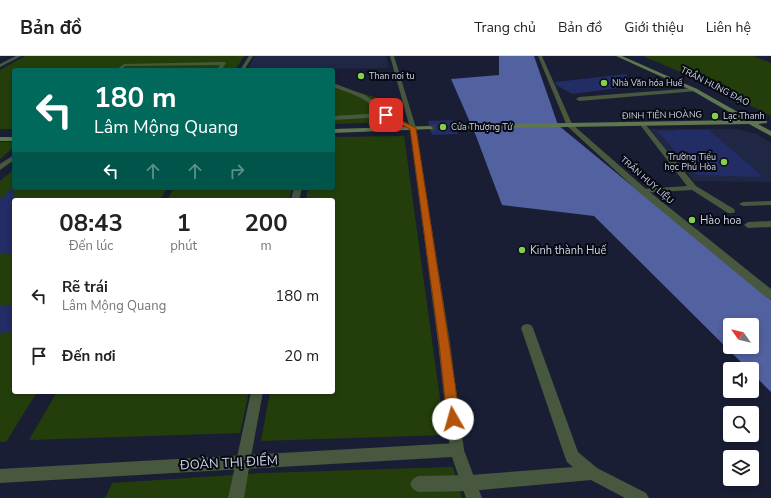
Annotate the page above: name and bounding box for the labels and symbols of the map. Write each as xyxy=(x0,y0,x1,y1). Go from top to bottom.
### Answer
street label: TRẦN HƯNG ĐẠO xyxy=(679,62,752,109)
place label: Than noi tu xyxy=(369,70,414,82)
marker: Than noi tu xyxy=(356,71,366,81)
place label: Nhà Văn hóa Huế xyxy=(612,77,683,89)
marker: Nhà Văn hóa Huế xyxy=(599,78,609,88)
pin xyxy=(369,98,403,132)
street label: ĐINH TIÊN HOÀNG xyxy=(621,107,702,122)
place label: Lạc Thanh xyxy=(723,110,765,122)
marker: Lạc Thanh xyxy=(710,111,720,121)
place label: Cửa Thượng Tứ xyxy=(451,121,513,133)
marker: Cửa Thượng Tứ xyxy=(438,122,448,132)
place label: Trường Tiểu học Phú Hòa xyxy=(665,151,716,173)
street label: TRẦN HUY LIỆU xyxy=(618,152,678,206)
marker: Trường Tiểu học Phú Hòa xyxy=(719,157,729,167)
place label: Hào hoa xyxy=(700,213,742,228)
marker: Hào hoa xyxy=(687,215,697,225)
place label: Kinh thành Huế xyxy=(530,243,607,258)
marker: Kinh thành Huế xyxy=(517,245,527,255)
north arrow xyxy=(723,318,759,354)
position arrow xyxy=(432,398,474,440)
street label: ĐOÀN THỊ ĐIỂM xyxy=(179,449,278,475)

